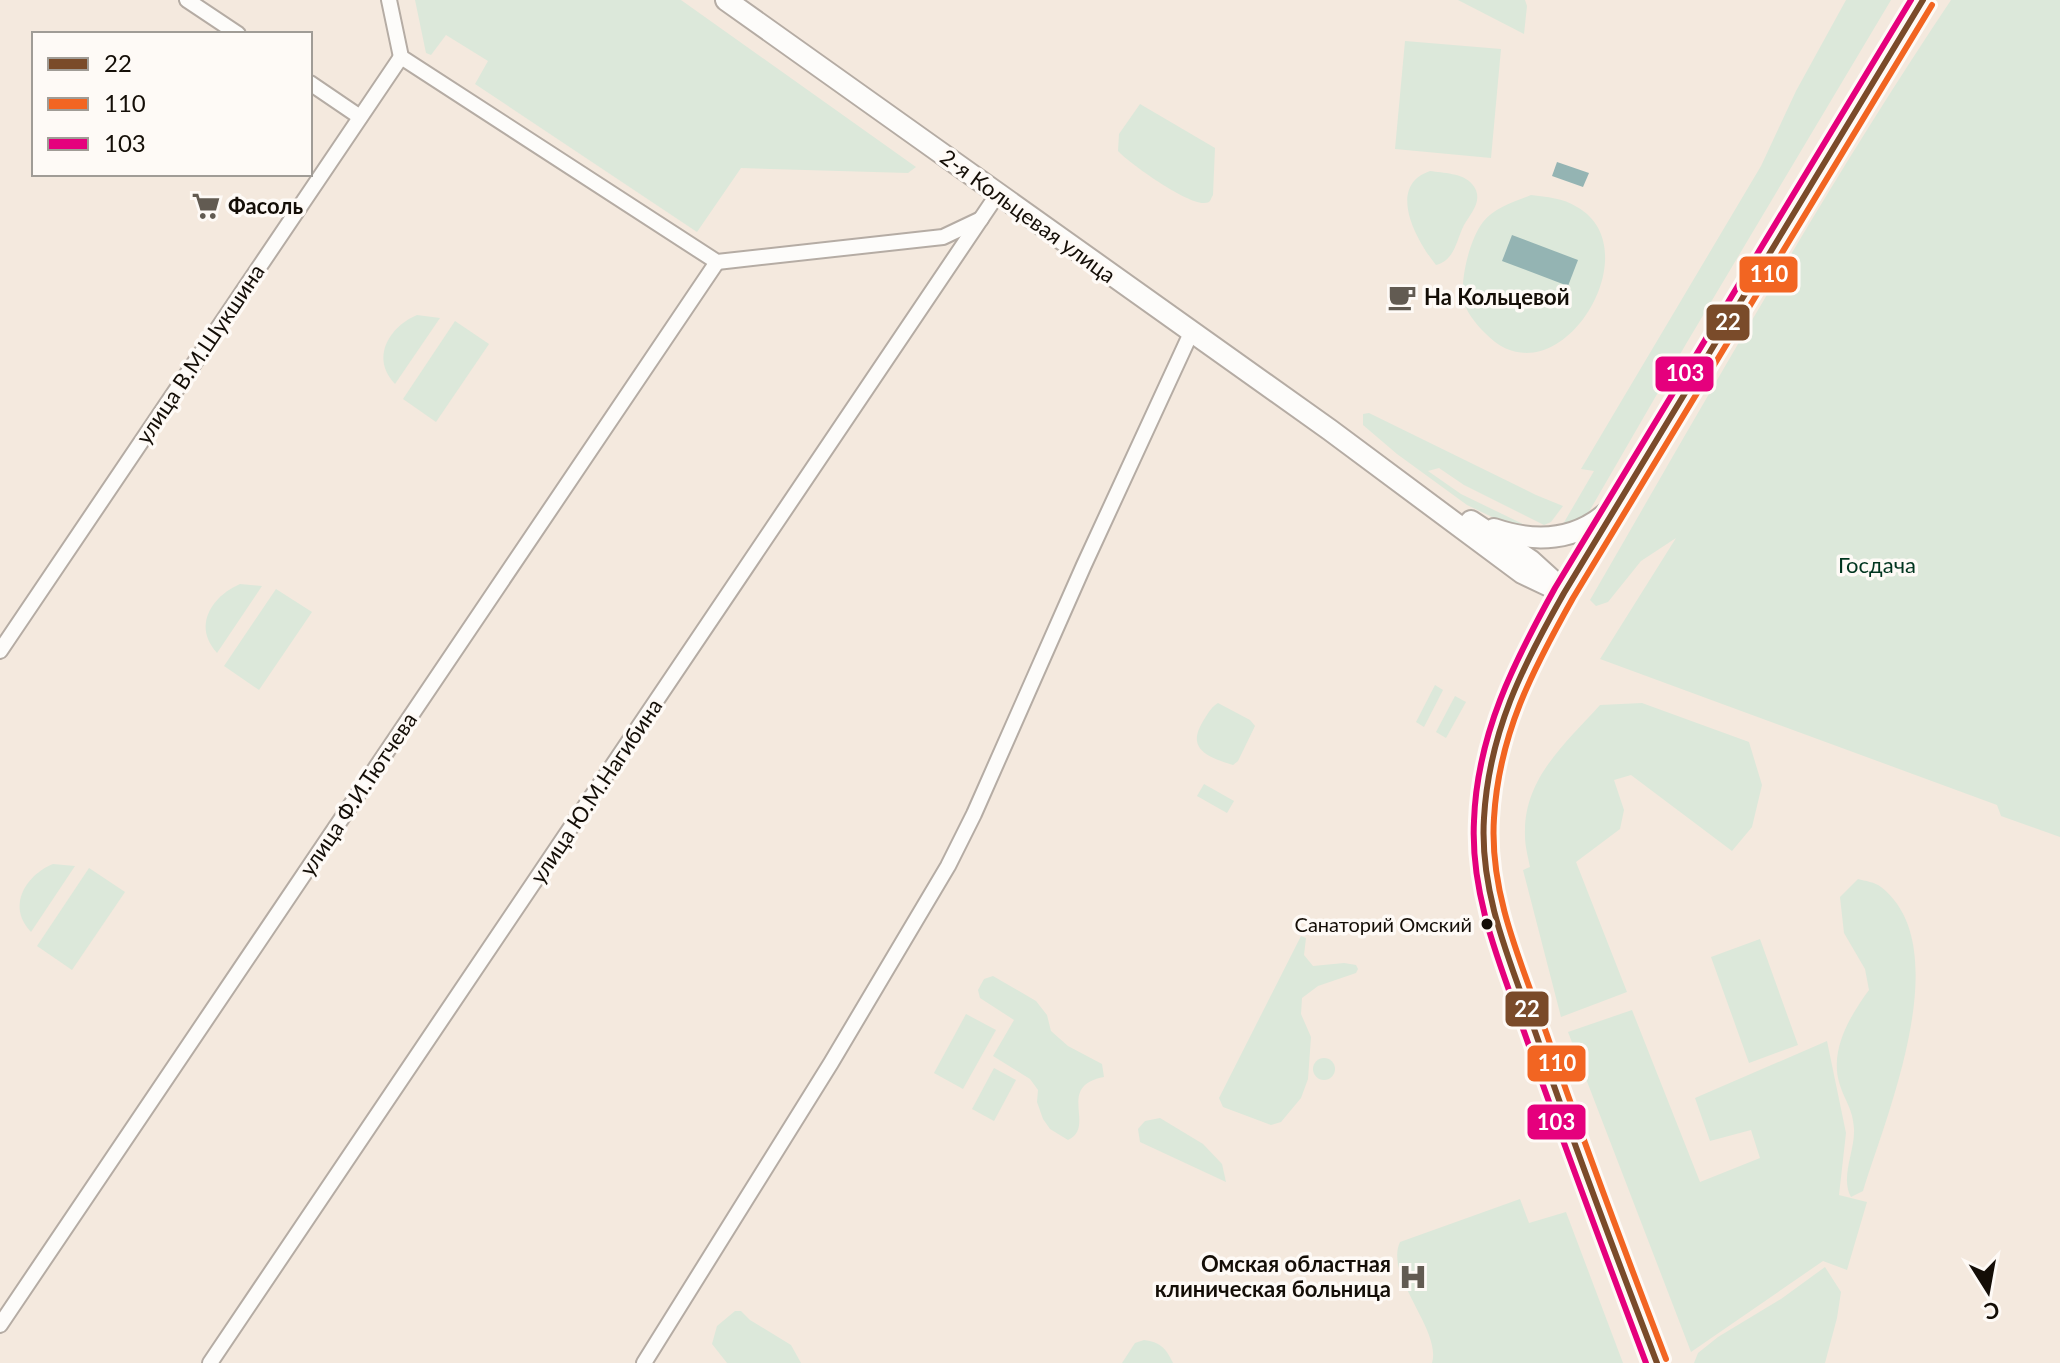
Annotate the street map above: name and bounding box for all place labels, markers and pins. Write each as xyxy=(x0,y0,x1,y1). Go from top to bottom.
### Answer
supermarket icon: Фасоль xyxy=(191,191,221,221)
place label: Фасоль xyxy=(228,192,303,219)
cafe icon: На Кольцевой xyxy=(1387,282,1417,312)
place label: На Кольцевой xyxy=(1424,283,1570,310)
place label: Санаторий Омский xyxy=(1295,912,1472,936)
marker: Санаторий Омский xyxy=(1479,916,1495,932)
place label: Омская областная клиническая больница xyxy=(1155,1250,1391,1302)
hospital icon: Омская областная клиническая больница xyxy=(1398,1262,1428,1292)

